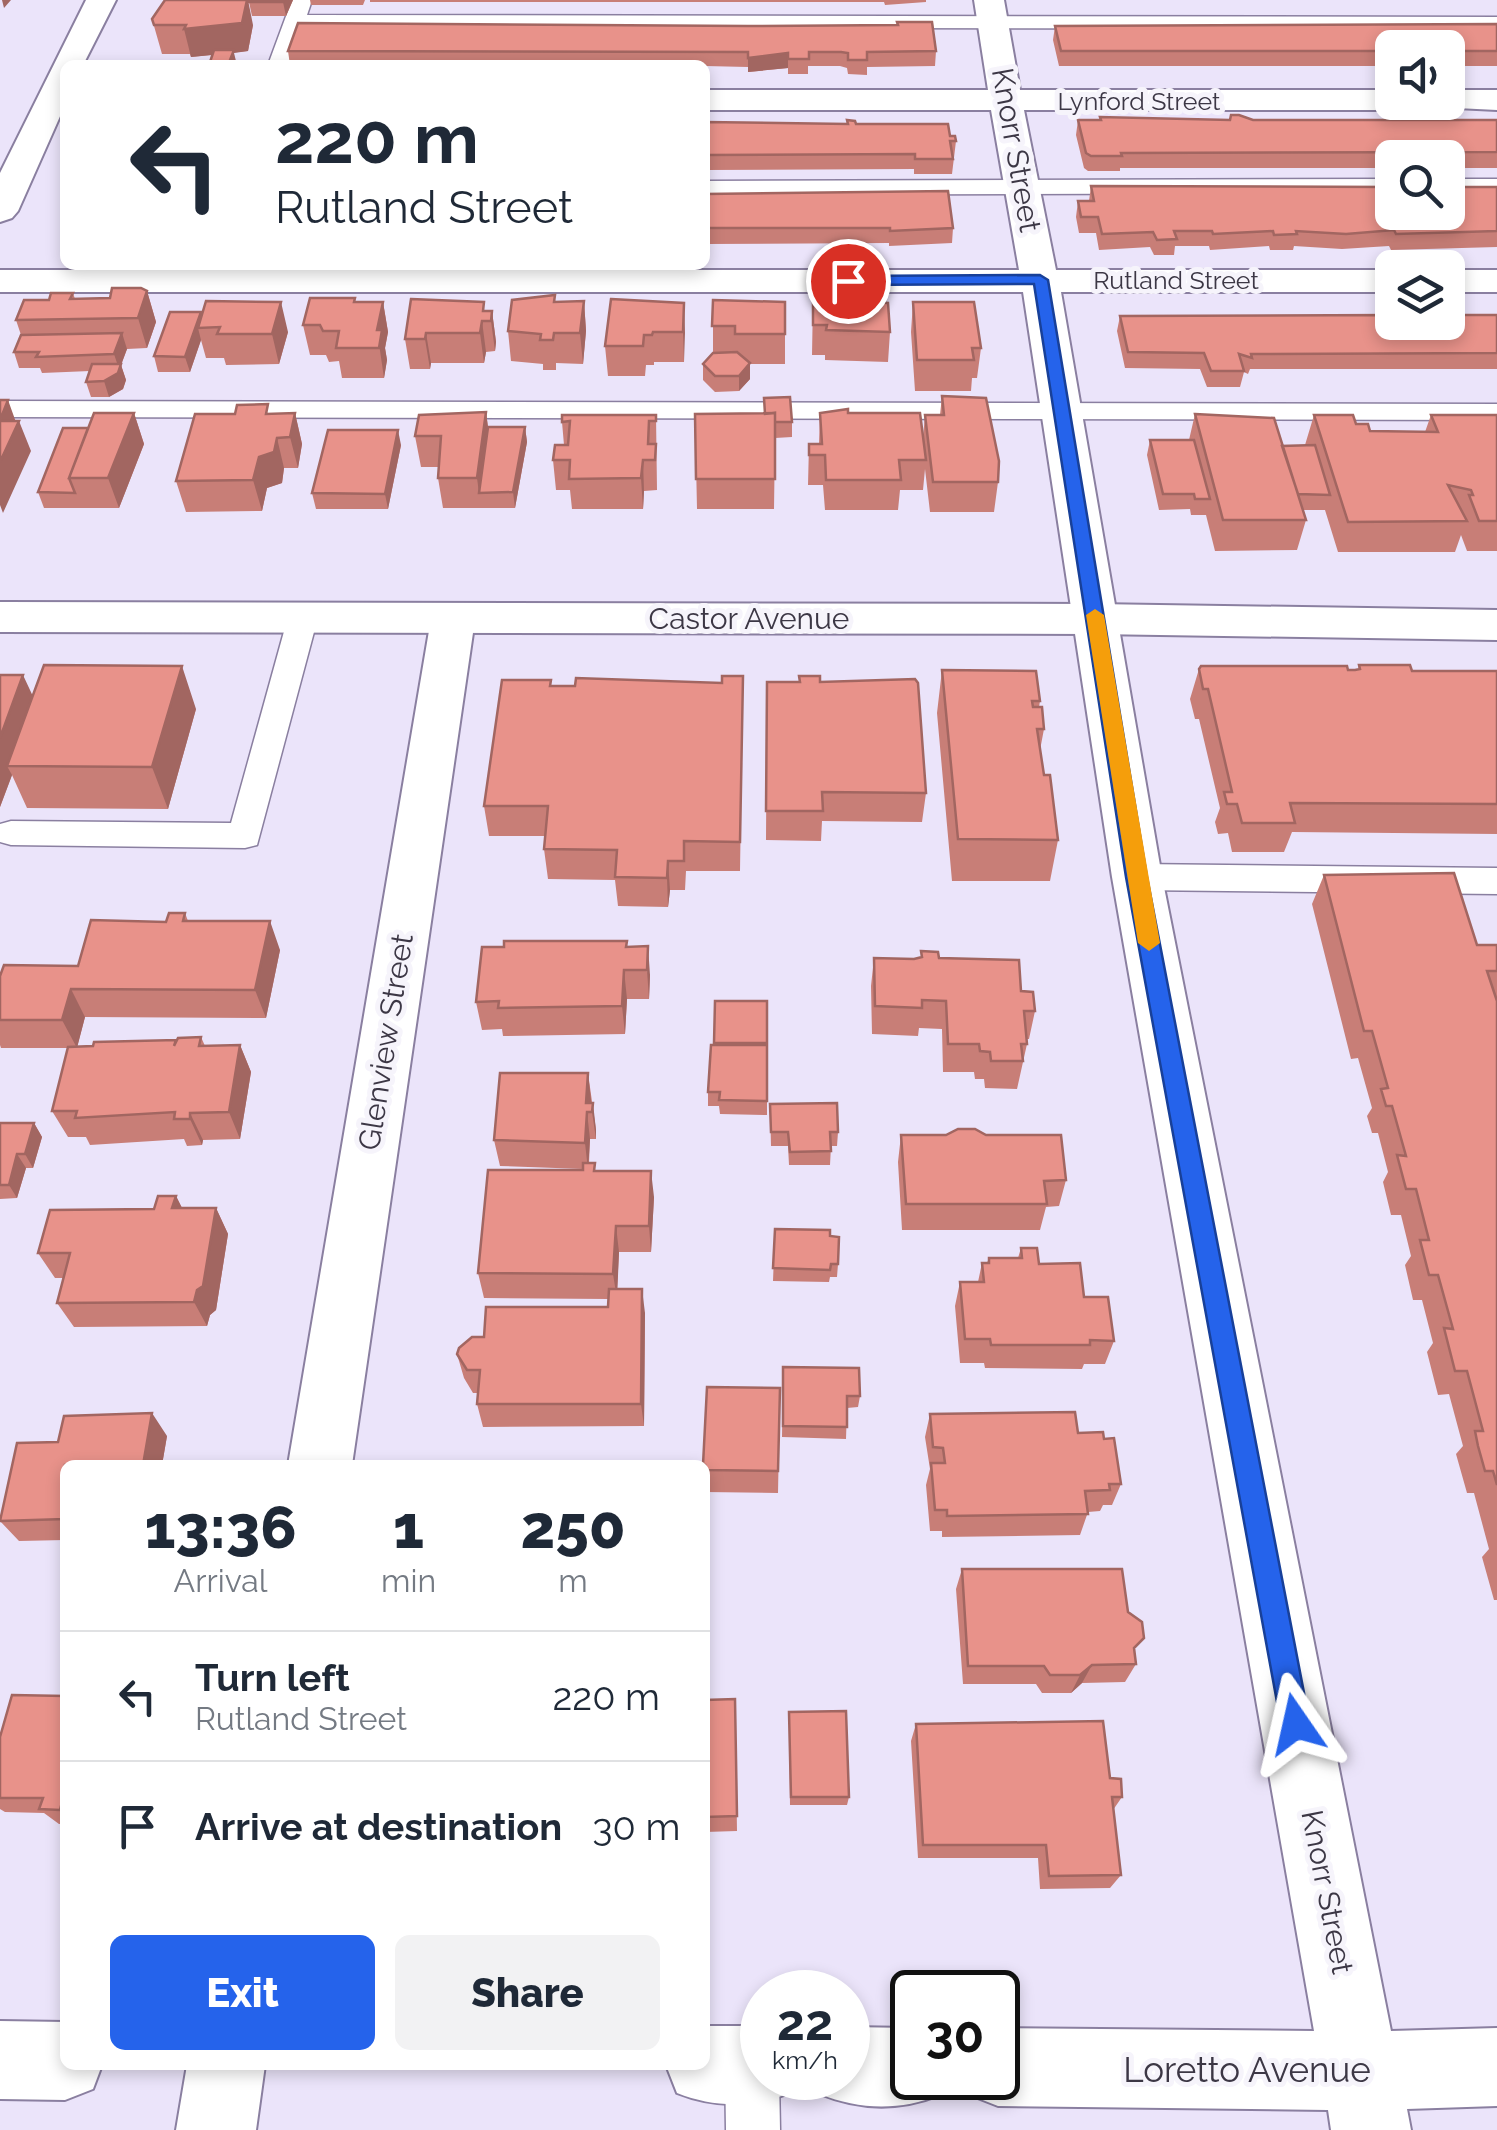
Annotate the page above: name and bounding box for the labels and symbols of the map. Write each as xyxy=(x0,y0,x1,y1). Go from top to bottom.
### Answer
street label: Knorr Street xyxy=(985,65,1048,235)
street label: Lynford Street xyxy=(1058,86,1221,116)
pin xyxy=(806,239,891,324)
street label: Rutland Street xyxy=(1093,265,1259,295)
street label: Castor Avenue xyxy=(649,601,849,636)
street label: Glenview Street xyxy=(351,931,420,1153)
position arrow xyxy=(1244,1672,1348,1776)
street label: Knorr Street xyxy=(1294,1807,1360,1977)
speed limit sign: 30 xyxy=(890,1970,1020,2100)
street label: Loretto Avenue xyxy=(1123,2049,1371,2090)

